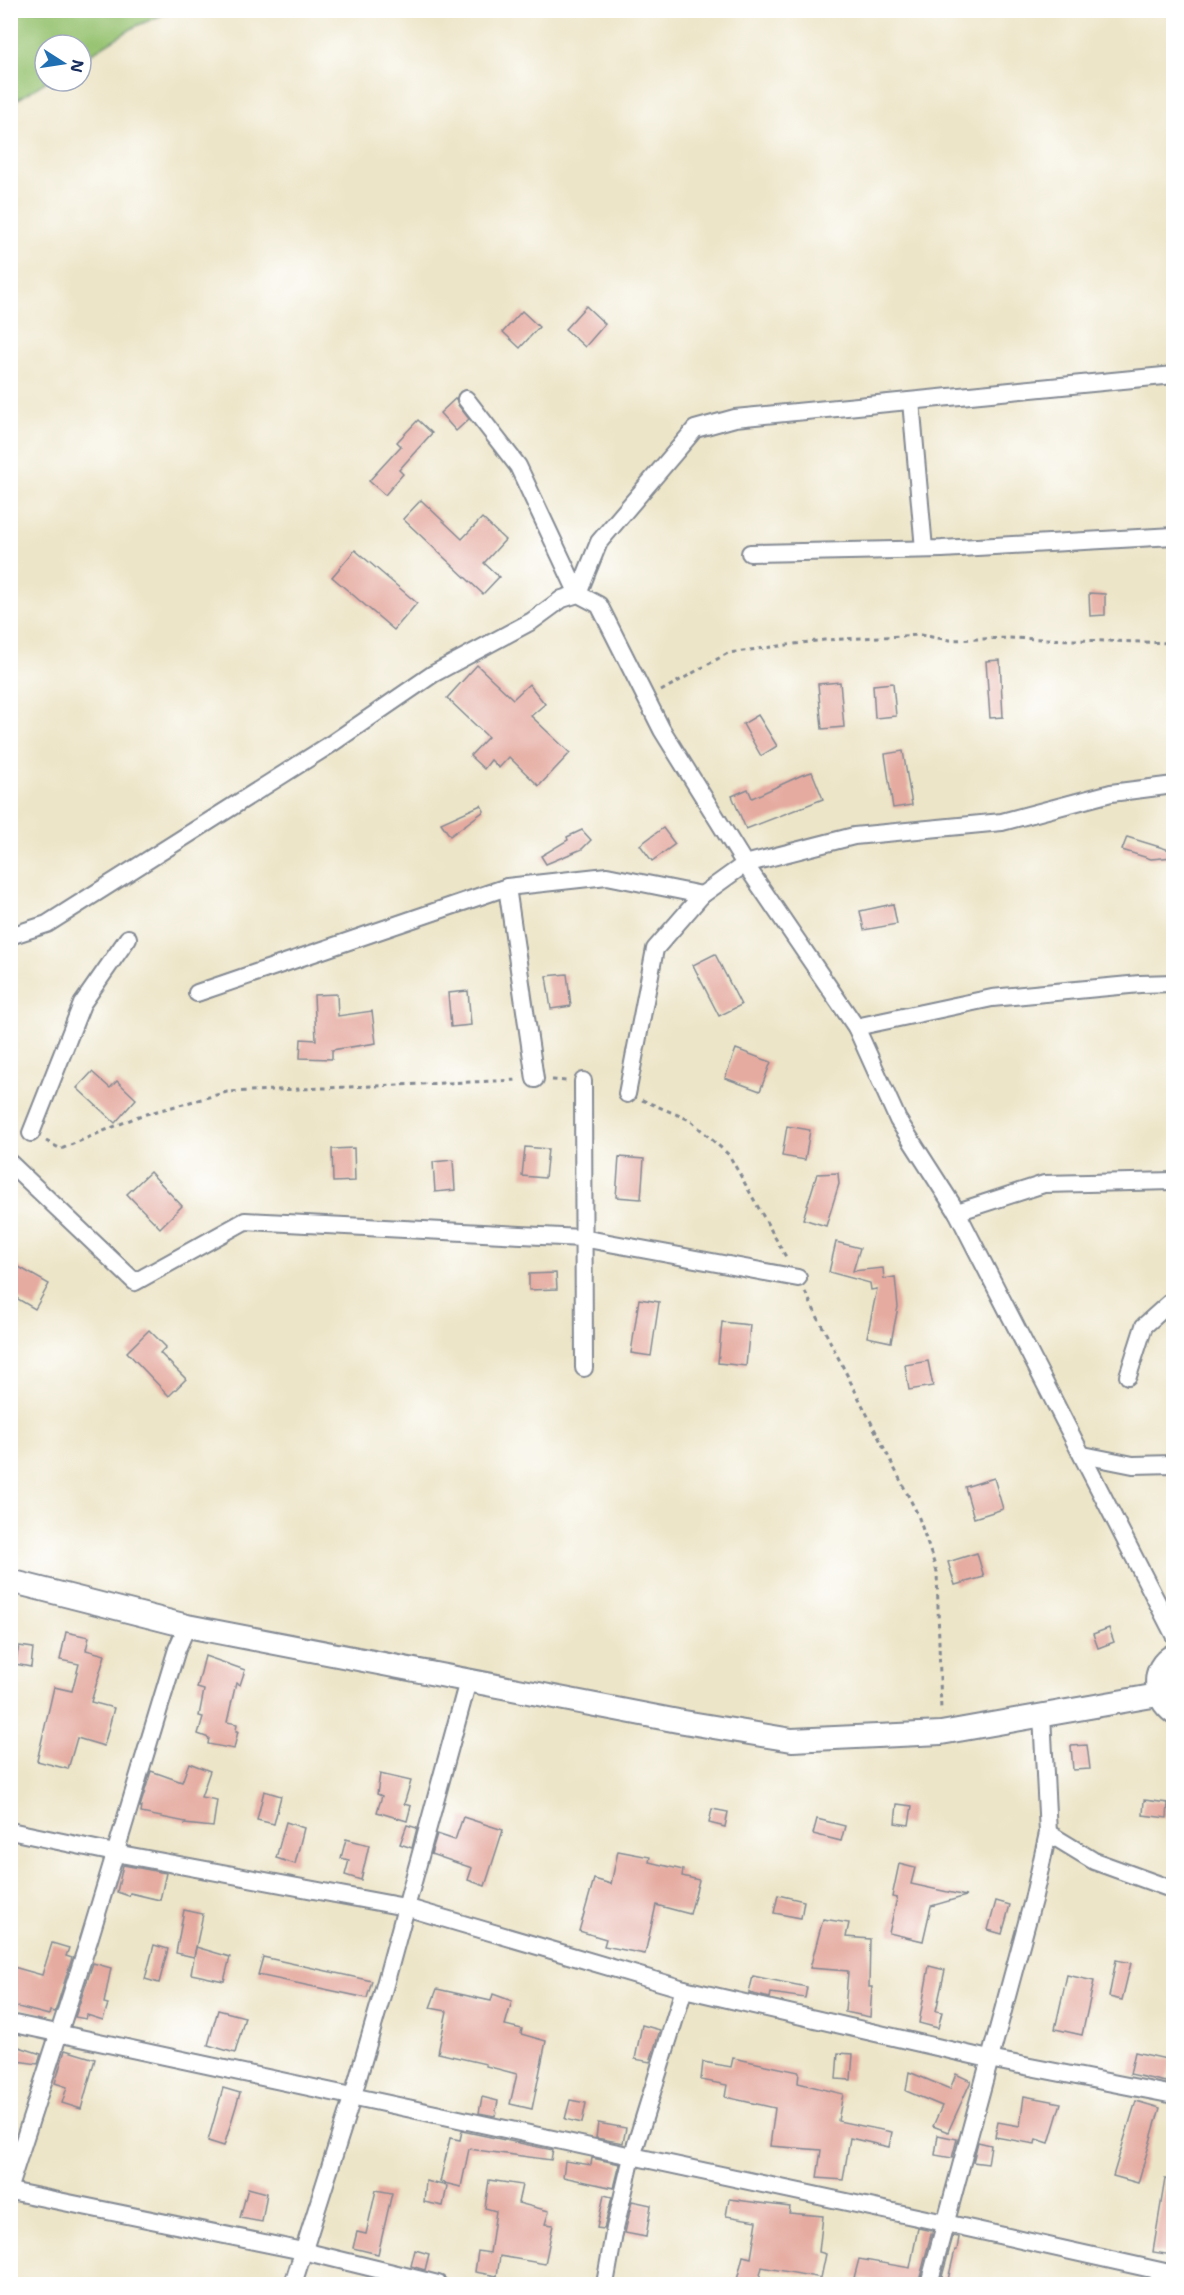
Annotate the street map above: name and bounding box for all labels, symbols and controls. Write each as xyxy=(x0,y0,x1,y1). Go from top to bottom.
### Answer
north arrow xyxy=(33,33,93,93)
text: N xyxy=(66,58,89,74)

